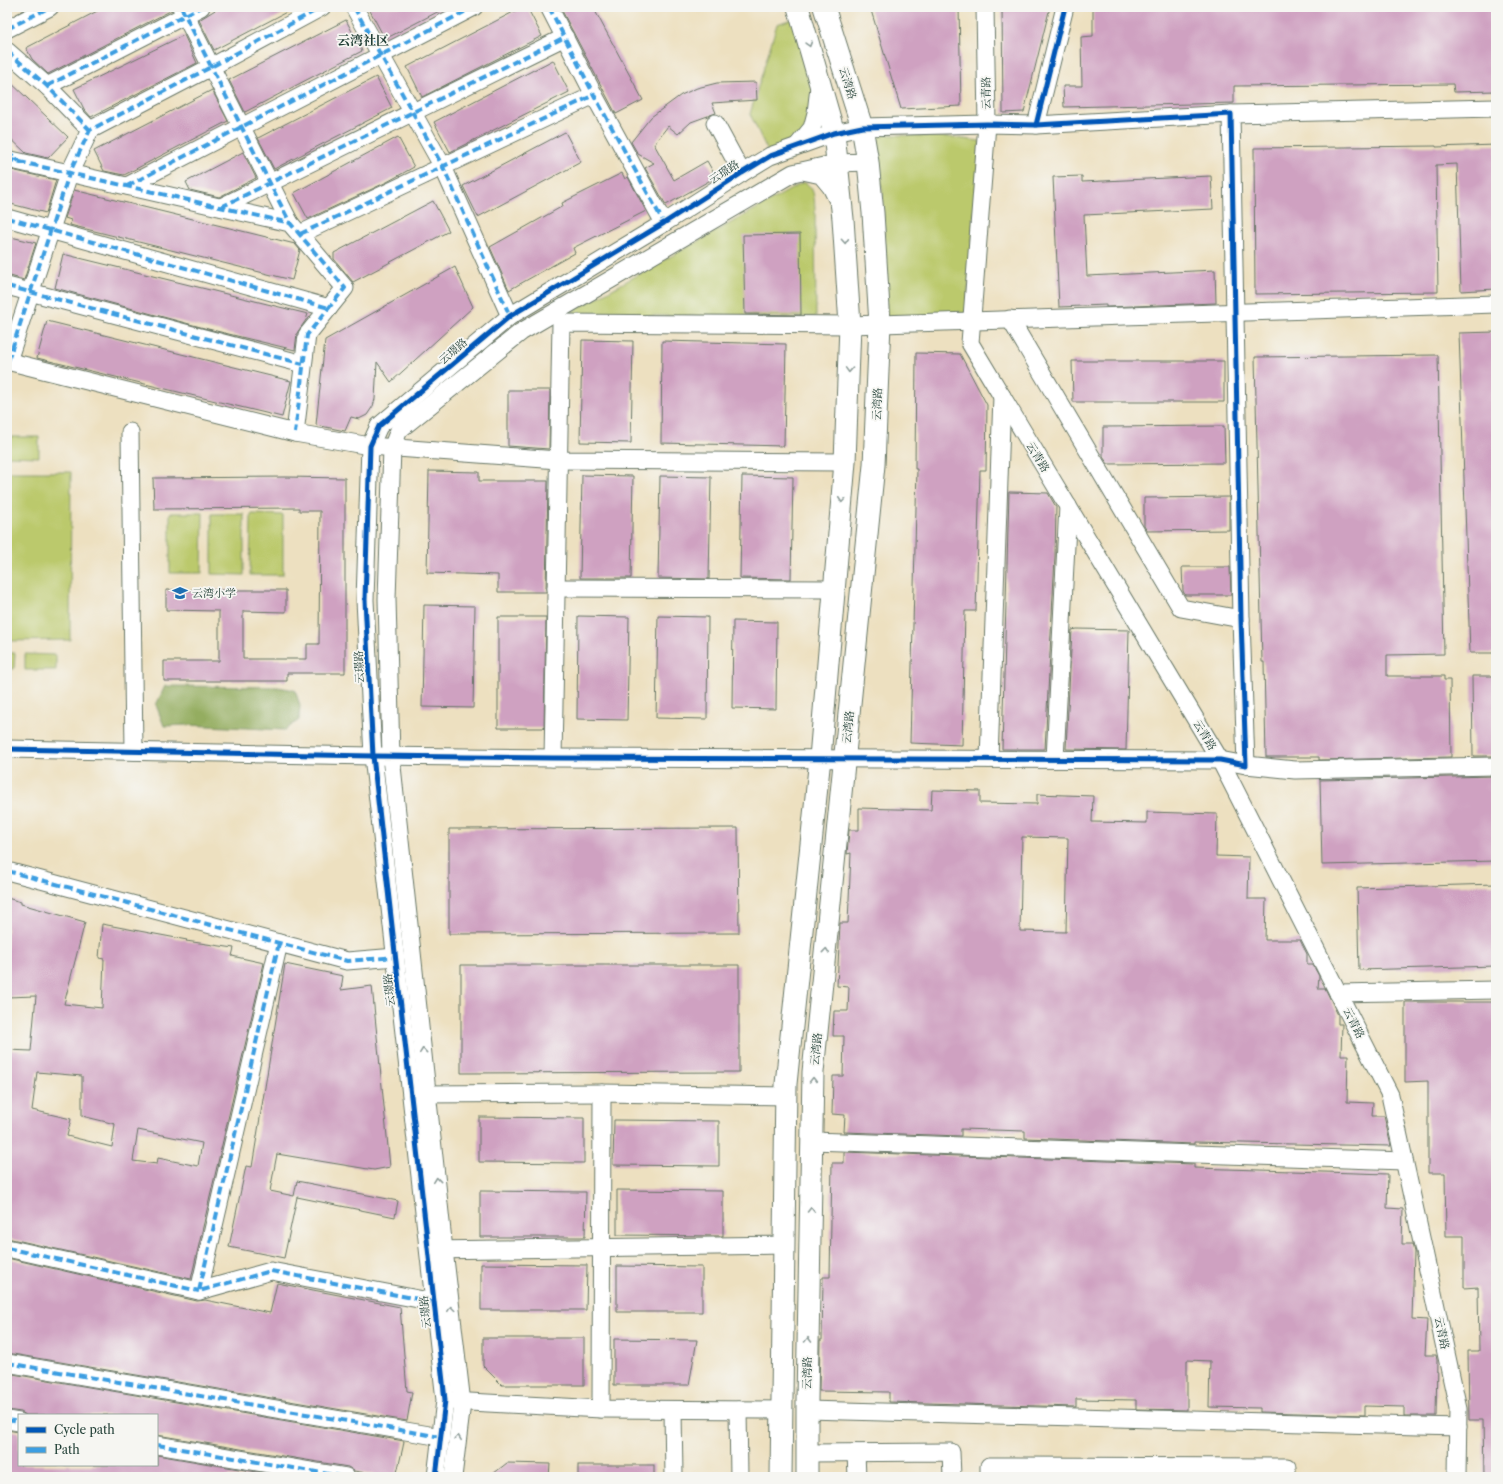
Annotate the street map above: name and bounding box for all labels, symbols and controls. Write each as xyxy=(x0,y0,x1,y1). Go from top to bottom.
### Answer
district label: 云湾社区 xyxy=(337,32,389,48)
one-way arrow xyxy=(804,41,813,48)
street label: 云湾路 xyxy=(836,65,860,101)
street label: 云青路 xyxy=(979,76,993,110)
street label: 云璟路 xyxy=(706,157,742,187)
one-way arrow xyxy=(840,237,849,244)
street label: 云璟路 xyxy=(436,335,470,367)
one-way arrow xyxy=(844,367,853,373)
street label: 云湾路 xyxy=(869,387,885,421)
street label: 云青路 xyxy=(1024,439,1052,475)
one-way arrow xyxy=(837,497,846,503)
school or university icon: 云湾小学 xyxy=(171,584,189,602)
place label: 云湾小学 xyxy=(192,586,236,600)
street label: 云璟路 xyxy=(351,650,367,684)
street label: 云湾路 xyxy=(839,710,857,744)
street label: 云青路 xyxy=(1191,717,1219,753)
one-way arrow xyxy=(821,948,830,954)
street label: 云璟路 xyxy=(380,973,398,1007)
street label: 云青路 xyxy=(1340,1005,1368,1041)
street label: 云湾路 xyxy=(807,1032,825,1066)
one-way arrow xyxy=(418,1048,427,1054)
one-way arrow xyxy=(809,1077,817,1083)
one-way arrow xyxy=(432,1177,441,1183)
one-way arrow xyxy=(806,1207,815,1213)
street label: 云璟路 xyxy=(416,1295,434,1329)
one-way arrow xyxy=(447,1306,456,1312)
street label: 云青路 xyxy=(1432,1315,1452,1351)
one-way arrow xyxy=(804,1337,812,1343)
street label: 云湾路 xyxy=(800,1356,814,1390)
legend xyxy=(18,1414,158,1466)
text: Cycle path xyxy=(54,1422,115,1437)
one-way arrow xyxy=(453,1435,462,1441)
text: Path xyxy=(54,1442,80,1457)

